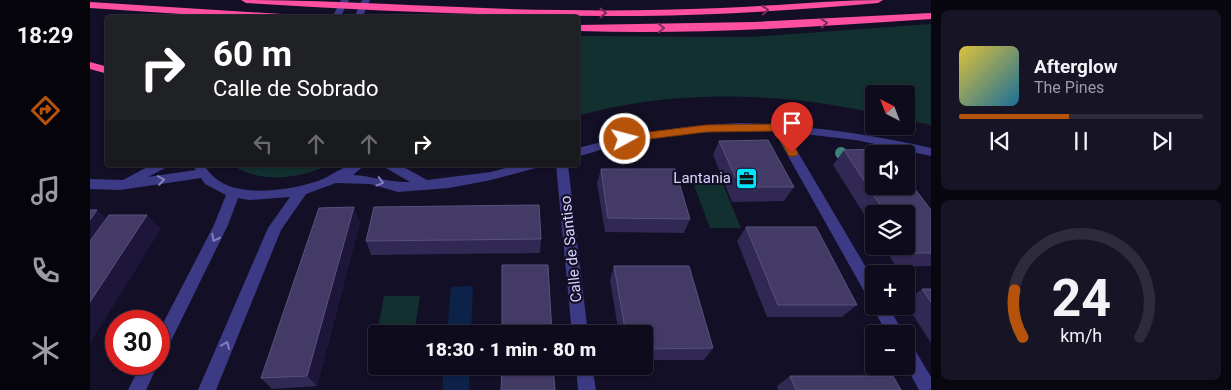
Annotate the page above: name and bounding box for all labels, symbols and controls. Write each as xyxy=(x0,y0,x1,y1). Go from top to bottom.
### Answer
one-way arrow xyxy=(761,4,769,15)
one-way arrow xyxy=(600,8,607,18)
one-way arrow xyxy=(820,18,828,29)
text: 18:29 xyxy=(17,23,73,48)
one-way arrow xyxy=(658,23,665,33)
text: 60 m xyxy=(213,34,292,75)
icon: right xyxy=(130,35,195,100)
text: Afterglow xyxy=(1034,55,1118,78)
text: Calle de Sobrado xyxy=(213,76,379,101)
text: The Pines xyxy=(1034,78,1104,97)
north arrow xyxy=(865,85,915,135)
map controls xyxy=(865,85,915,375)
icon: directions xyxy=(28,93,63,128)
pin xyxy=(771,102,813,153)
icon: arrive xyxy=(778,109,806,137)
position arrow xyxy=(598,112,650,164)
icon: previous xyxy=(986,127,1014,155)
icon: pause xyxy=(1067,127,1095,155)
icon: next xyxy=(1148,127,1176,155)
icon: left xyxy=(249,130,277,158)
icon: ahead xyxy=(302,130,330,158)
icon: ahead xyxy=(355,130,383,158)
icon: right xyxy=(408,130,436,158)
button: sound xyxy=(865,145,915,195)
office icon: Lantania xyxy=(735,166,759,190)
place label: Lantania xyxy=(673,169,731,187)
icon: music xyxy=(28,173,63,208)
one-way arrow xyxy=(157,176,165,186)
one-way arrow xyxy=(375,177,383,187)
street label: Calle de Santiso xyxy=(556,195,586,303)
button: layers xyxy=(865,205,915,255)
one-way arrow xyxy=(211,233,221,242)
icon: phone xyxy=(28,253,63,288)
button: + xyxy=(865,265,915,315)
text: 24 xyxy=(1051,268,1111,329)
speed limit sign: 30 xyxy=(105,310,170,375)
button: − xyxy=(865,325,915,375)
text: km/h xyxy=(1060,325,1102,346)
icon: climate xyxy=(28,333,63,368)
text: 18:30 · 1 min · 80 m xyxy=(425,338,596,361)
one-way arrow xyxy=(220,341,230,350)

